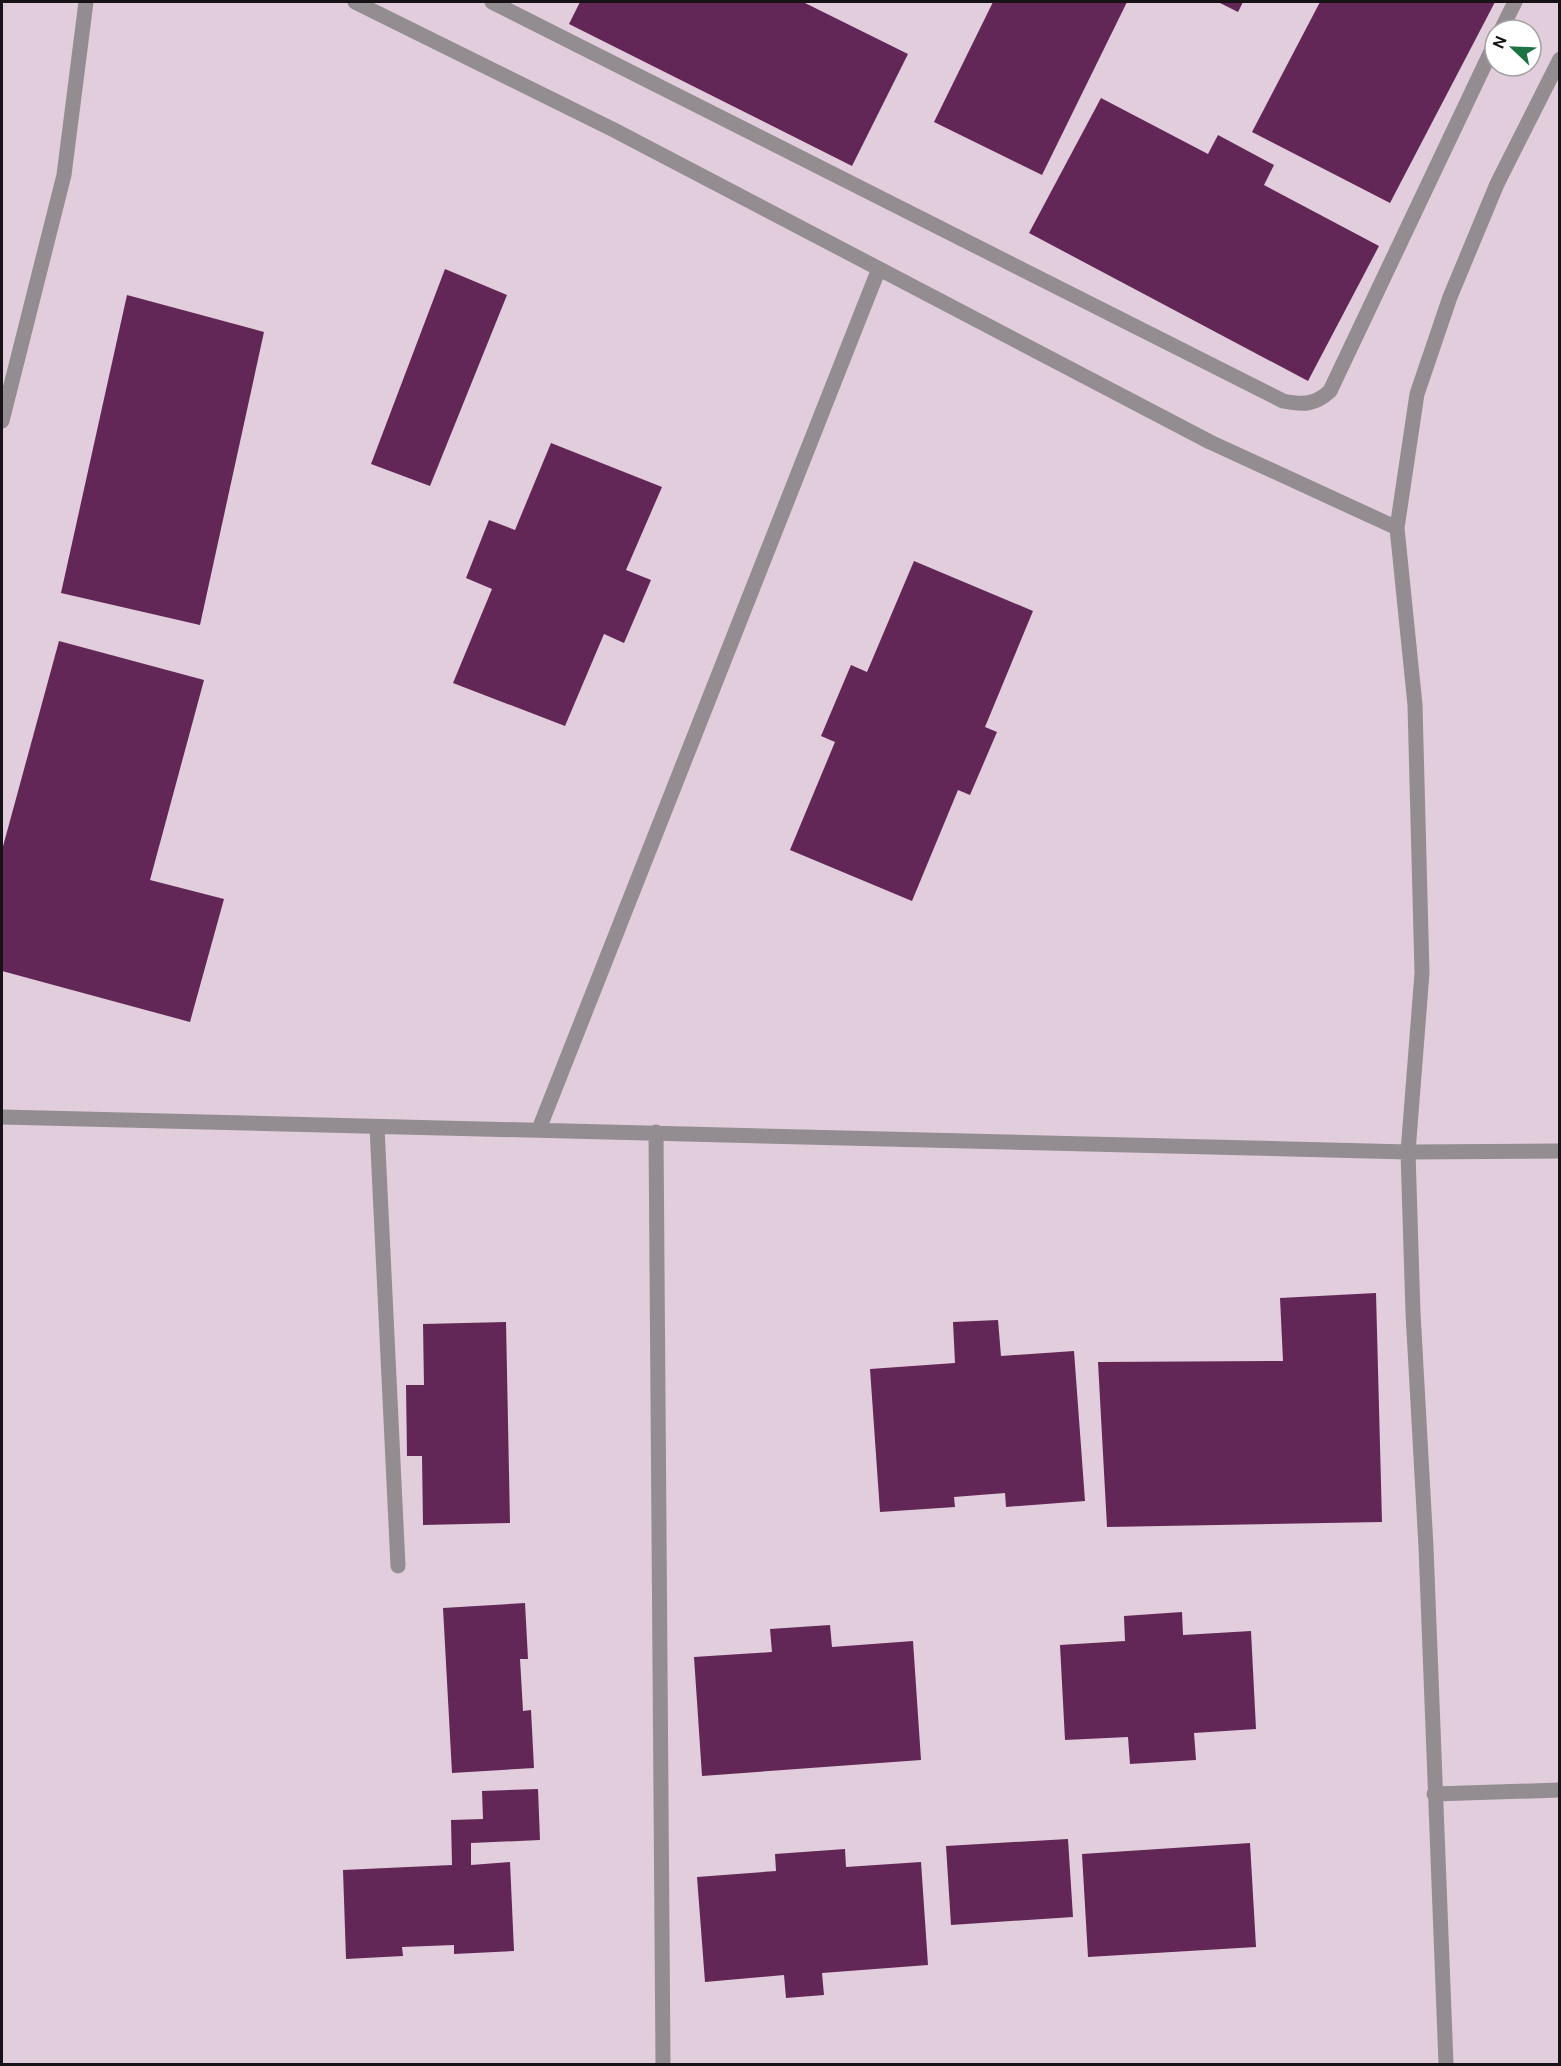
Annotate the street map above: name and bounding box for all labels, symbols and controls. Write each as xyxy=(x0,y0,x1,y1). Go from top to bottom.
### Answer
north arrow xyxy=(1483,18,1543,78)
text: N xyxy=(1488,33,1512,52)

